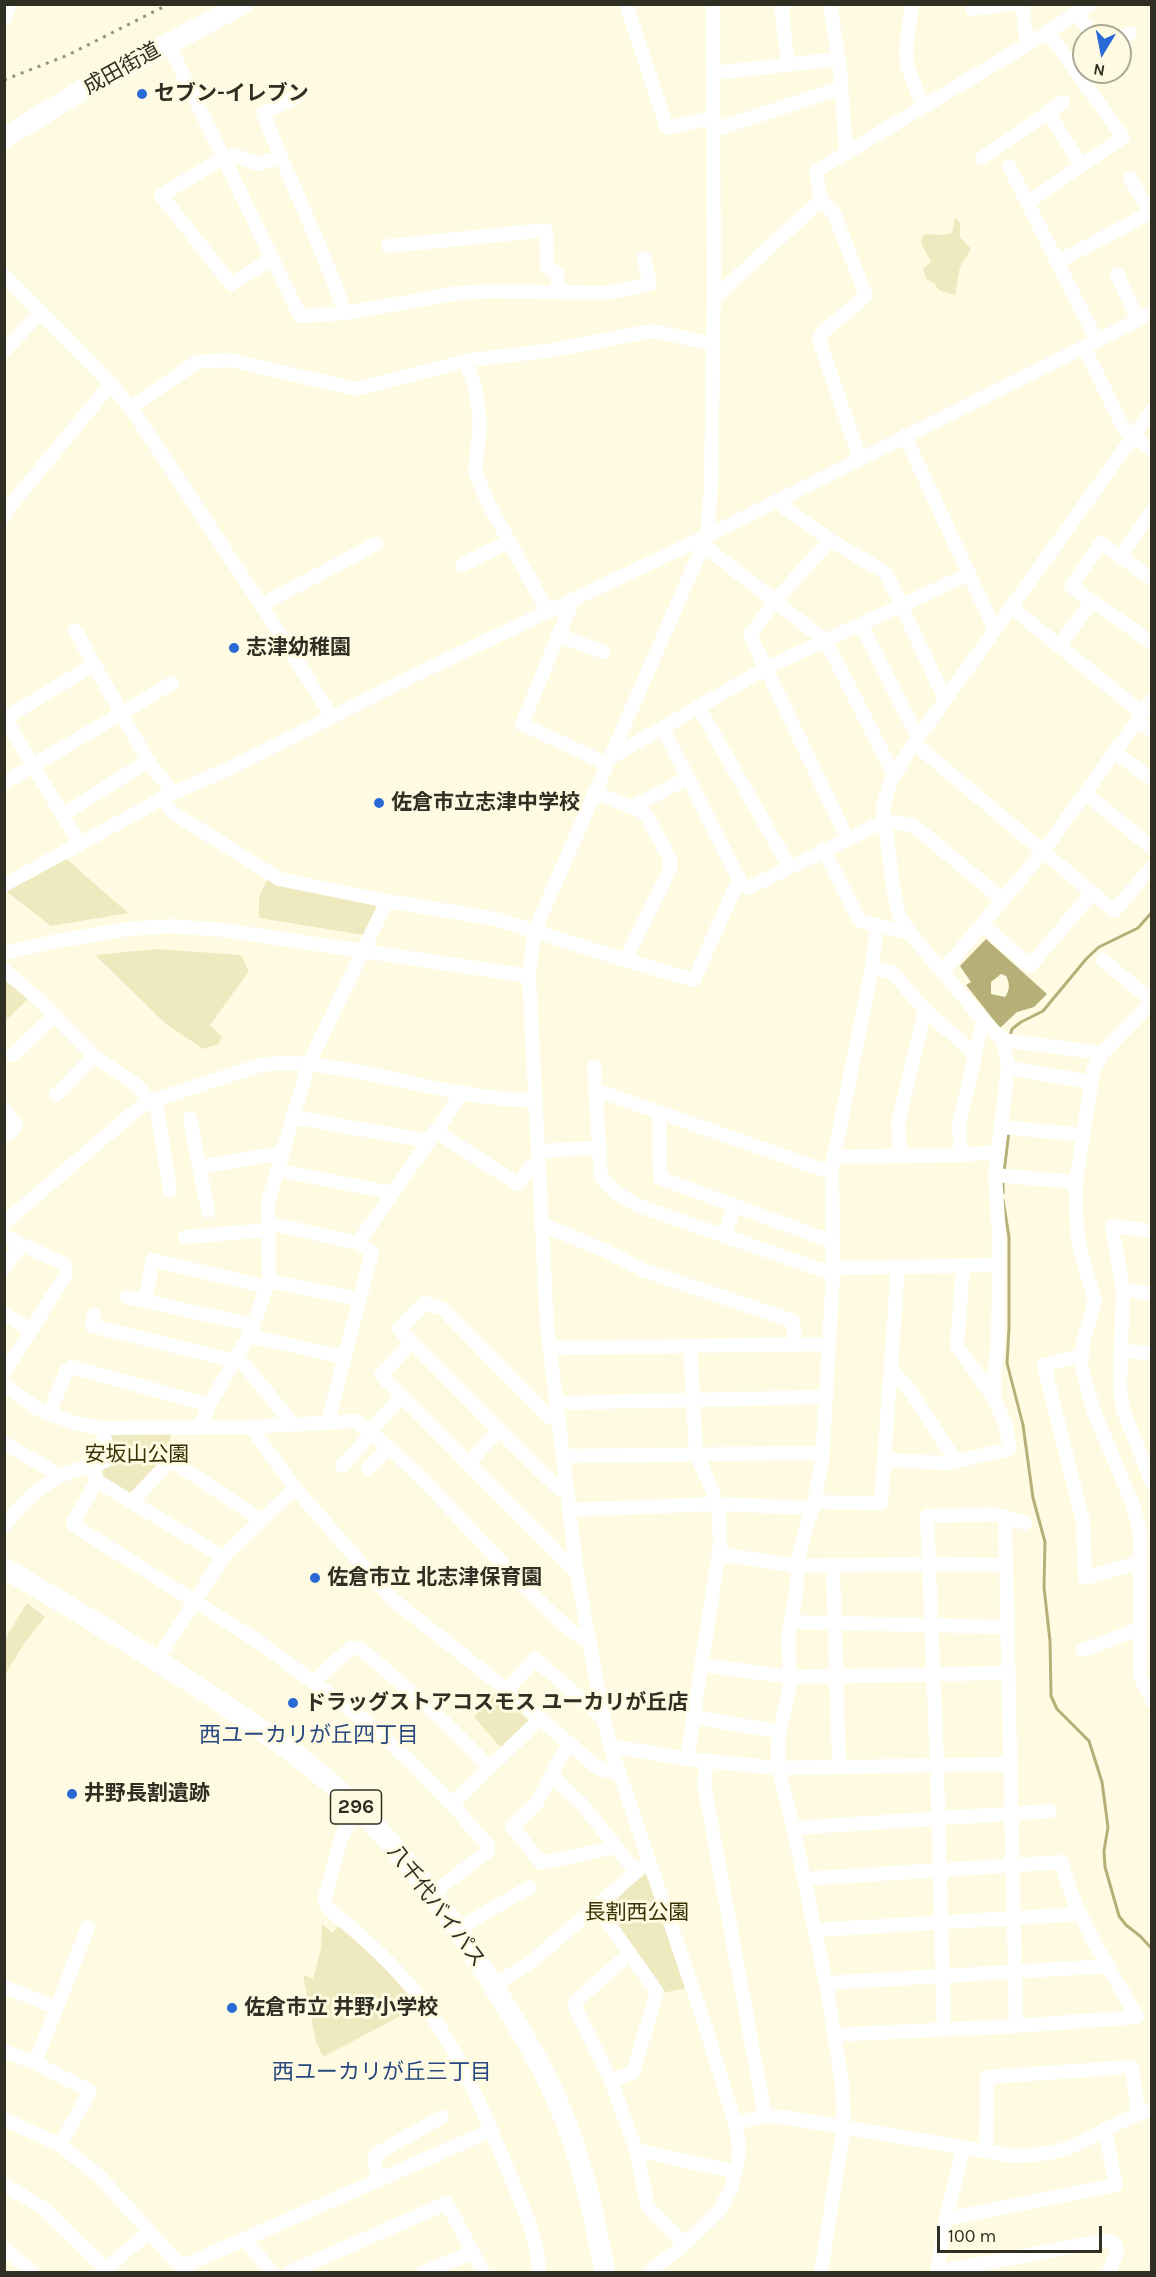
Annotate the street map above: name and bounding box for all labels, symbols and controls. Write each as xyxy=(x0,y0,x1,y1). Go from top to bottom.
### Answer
north arrow xyxy=(1072,24,1132,84)
street label: 成田街道 xyxy=(79,38,165,100)
text: N xyxy=(1092,60,1106,81)
place label: セブン-イレブン xyxy=(154,81,309,107)
marker: セブン-イレブン xyxy=(135,87,149,101)
place label: 志津幼稚園 xyxy=(246,635,351,661)
marker: 志津幼稚園 xyxy=(227,641,241,655)
place label: 佐倉市立志津中学校 xyxy=(391,790,580,816)
marker: 佐倉市立志津中学校 xyxy=(372,796,386,810)
park label: 安坂山公園 xyxy=(85,1442,189,1468)
place label: 佐倉市立 北志津保育園 xyxy=(327,1565,542,1591)
marker: 佐倉市立 北志津保育園 xyxy=(308,1571,322,1585)
place label: ドラッグストアコスモス ユーカリが丘店 xyxy=(305,1690,688,1716)
marker: ドラッグストアコスモス ユーカリが丘店 xyxy=(286,1696,300,1710)
district label: 西ユーカリが丘四丁目 xyxy=(199,1723,419,1749)
place label: 井野長割遺跡 xyxy=(84,1781,210,1807)
marker: 井野長割遺跡 xyxy=(65,1787,79,1801)
road number: 296 xyxy=(330,1790,382,1824)
street label: 八千代バイパス xyxy=(382,1840,490,1972)
park label: 長割西公園 xyxy=(585,1900,689,1926)
place label: 佐倉市立 井野小学校 xyxy=(244,1995,438,2021)
marker: 佐倉市立 井野小学校 xyxy=(225,2001,239,2015)
district label: 西ユーカリが丘三丁目 xyxy=(272,2060,492,2086)
scale bar xyxy=(940,2214,1105,2252)
text: 100 m xyxy=(948,2225,996,2247)

